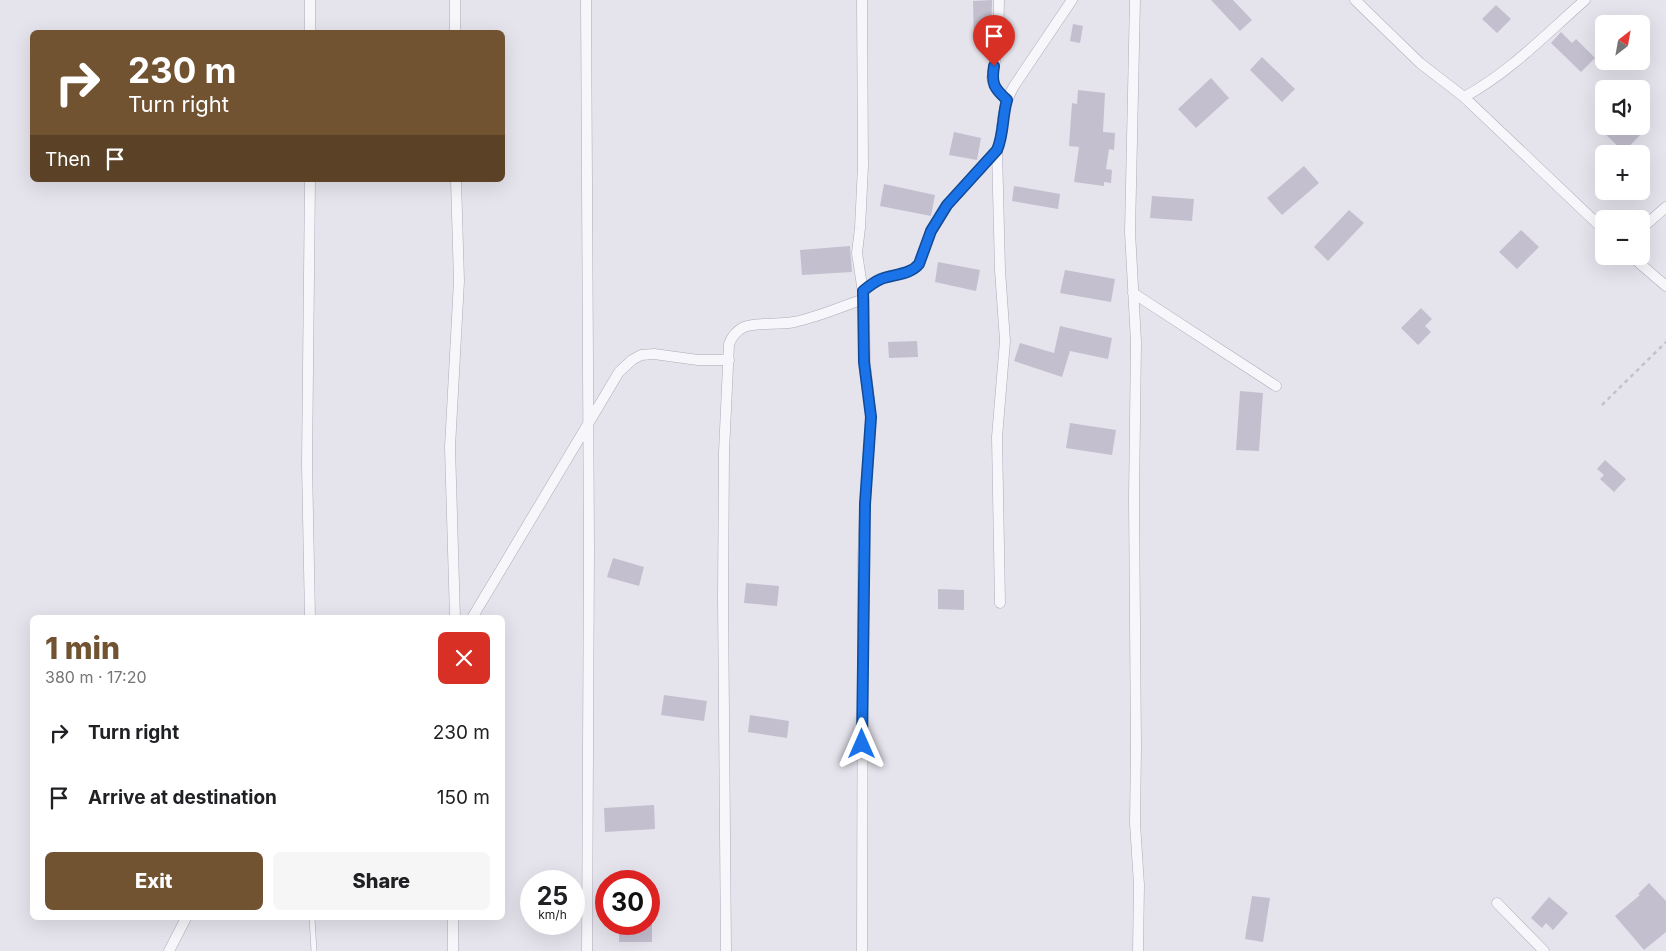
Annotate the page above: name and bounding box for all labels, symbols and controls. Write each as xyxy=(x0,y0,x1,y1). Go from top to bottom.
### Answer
pin xyxy=(973,15,1015,66)
north arrow xyxy=(1595,15,1650,70)
map controls xyxy=(1595,15,1650,265)
icon: arrive xyxy=(980,22,1008,50)
text: 230 m xyxy=(128,49,236,91)
icon: right xyxy=(45,50,110,115)
button: sound xyxy=(1595,80,1650,135)
text: Turn right xyxy=(128,91,229,117)
icon: arrive xyxy=(101,145,129,173)
button: + xyxy=(1595,145,1650,200)
text: Then xyxy=(45,148,91,171)
button: − xyxy=(1595,210,1650,265)
text: 1 min xyxy=(45,630,120,666)
button: close xyxy=(438,632,490,684)
text: 380 m · 17:20 xyxy=(45,667,146,687)
position arrow xyxy=(835,717,887,769)
icon: right xyxy=(45,719,73,747)
text: Turn right xyxy=(88,721,179,744)
text: 230 m xyxy=(433,721,490,744)
icon: arrive xyxy=(45,784,73,812)
text: Arrive at destination xyxy=(88,786,277,809)
text: 150 m xyxy=(437,786,490,809)
button: Exit xyxy=(45,852,263,910)
button: Share xyxy=(273,852,490,910)
speed limit sign: 30 xyxy=(595,870,660,935)
text: 25 xyxy=(537,881,568,911)
text: km/h xyxy=(538,907,567,922)

